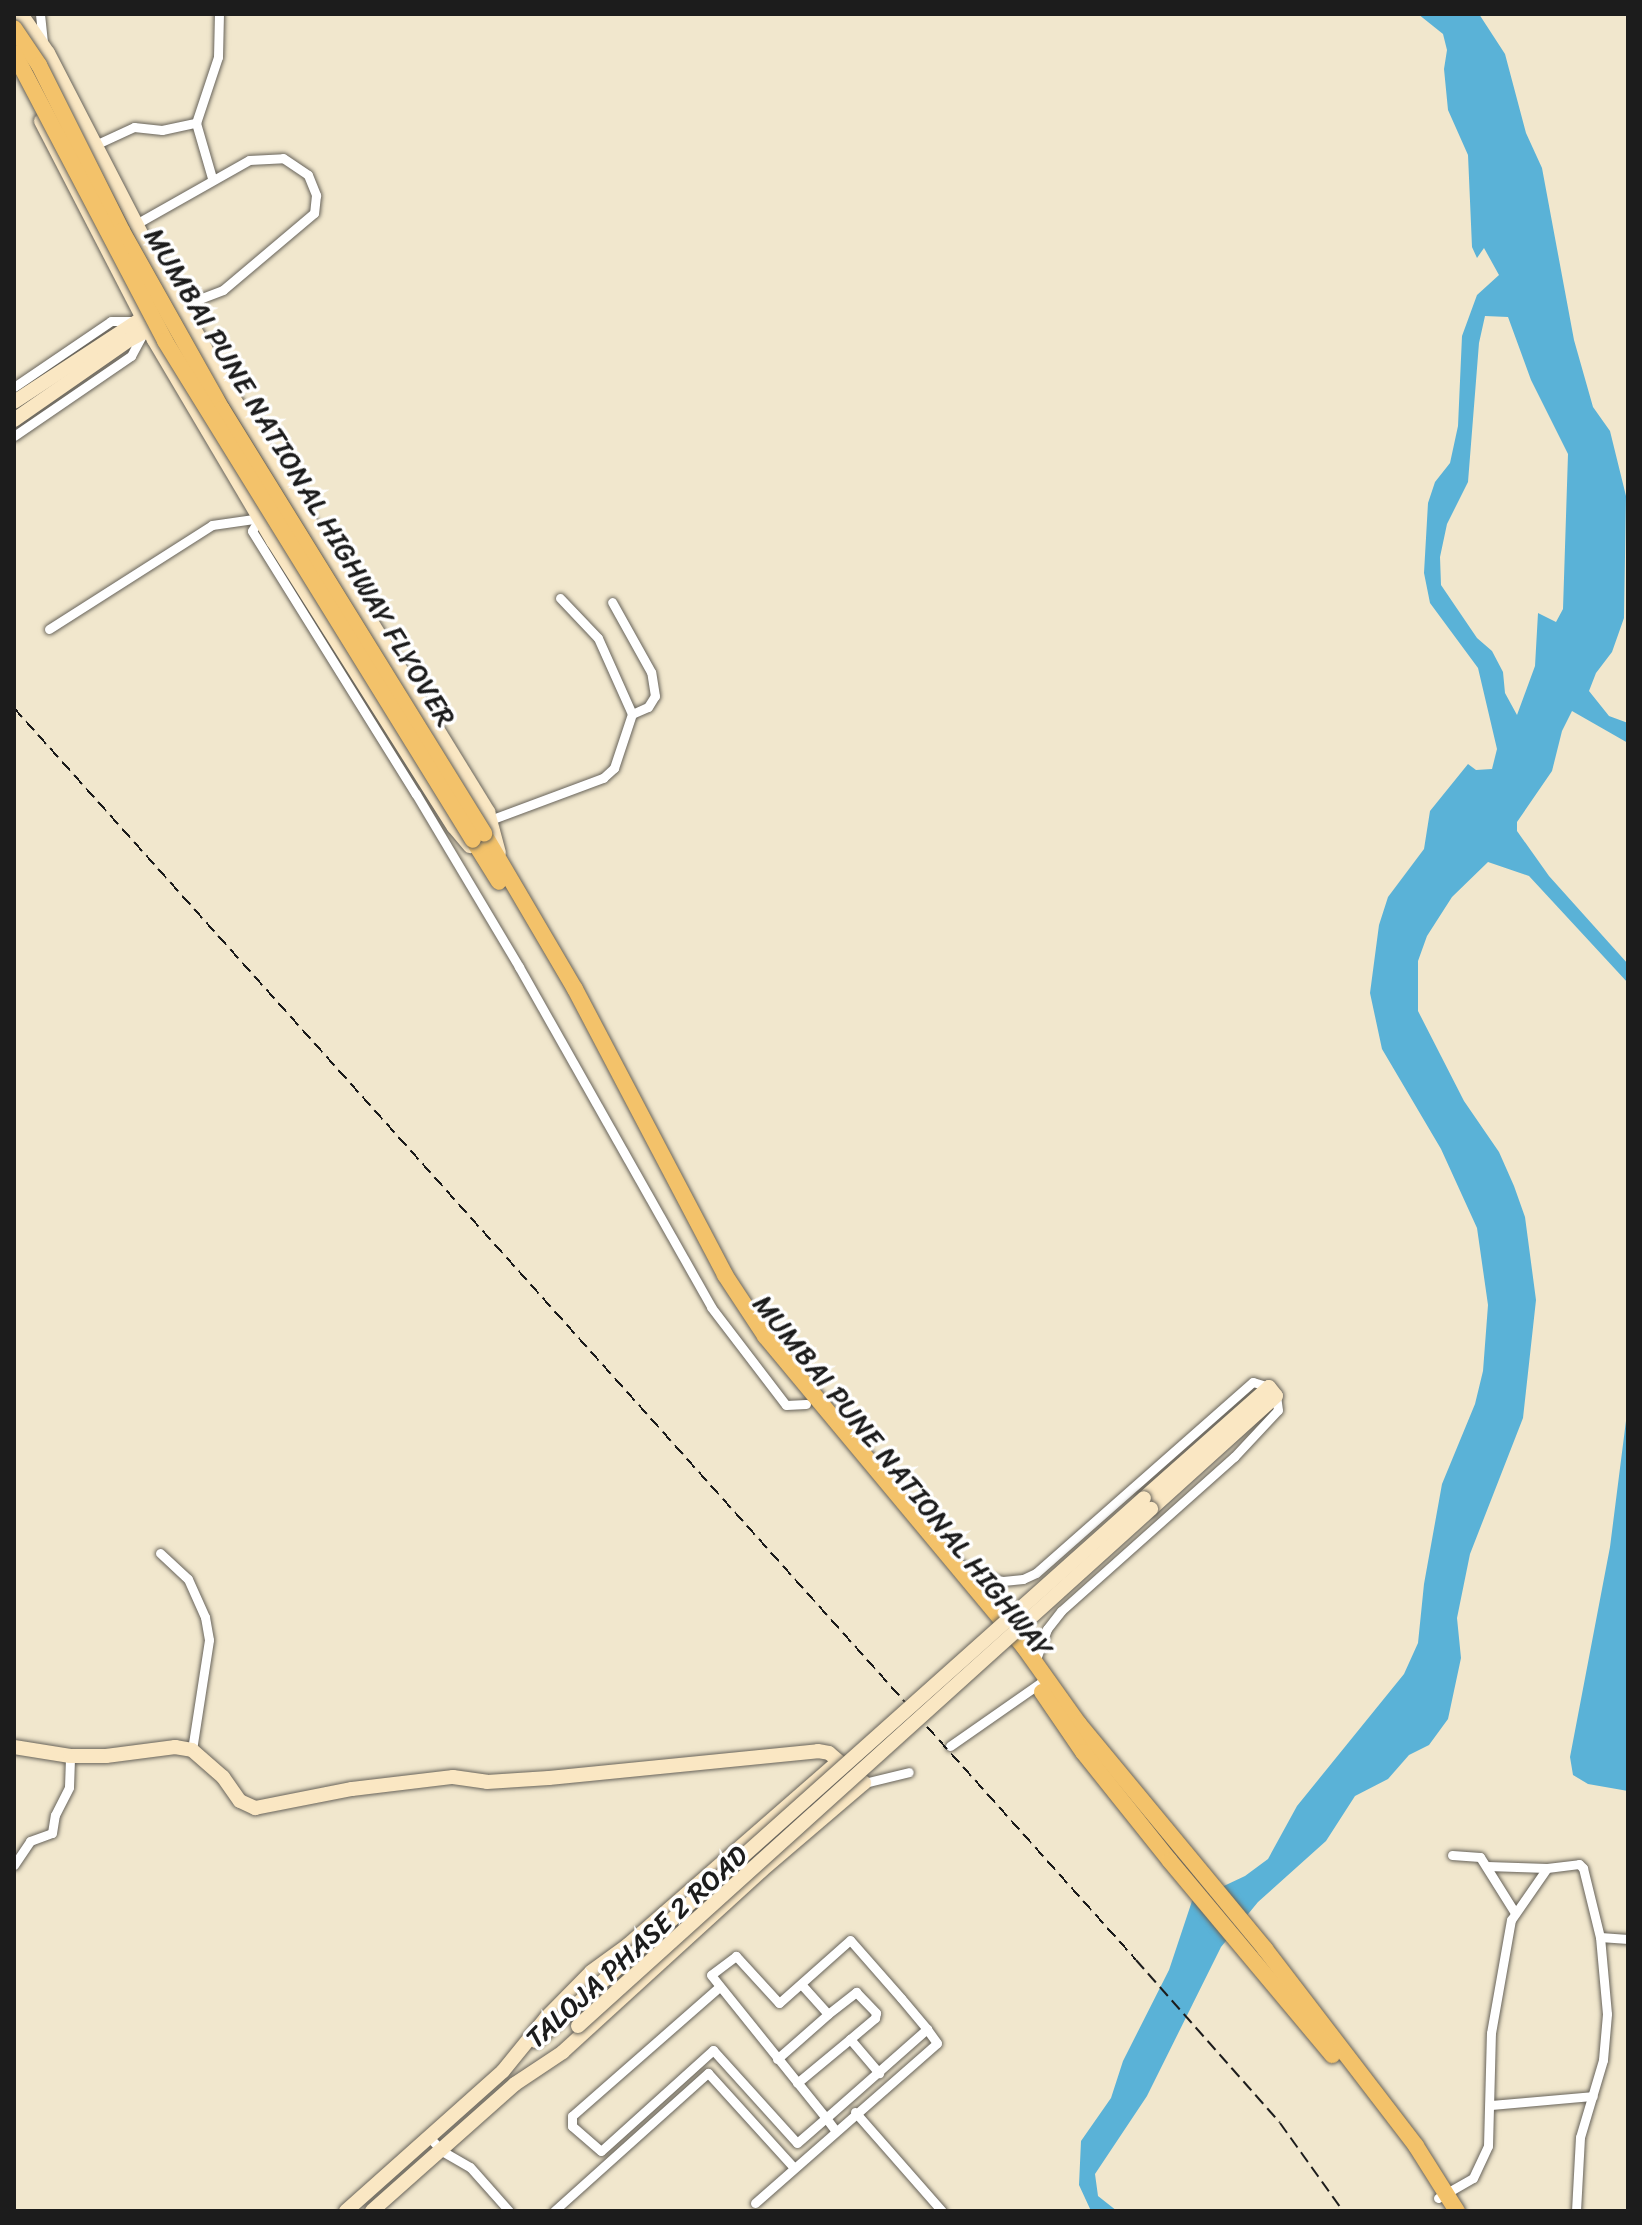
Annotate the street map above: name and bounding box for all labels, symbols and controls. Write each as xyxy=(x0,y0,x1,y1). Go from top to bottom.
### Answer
street label: MUMBAI PUNE NATIONAL HIGHWAY FLYOVER xyxy=(138,223,462,731)
street label: MUMBAI PUNE NATIONAL HIGHWAY xyxy=(747,1289,1059,1663)
street label: TALOJA PHASE 2 ROAD xyxy=(519,1839,755,2055)

